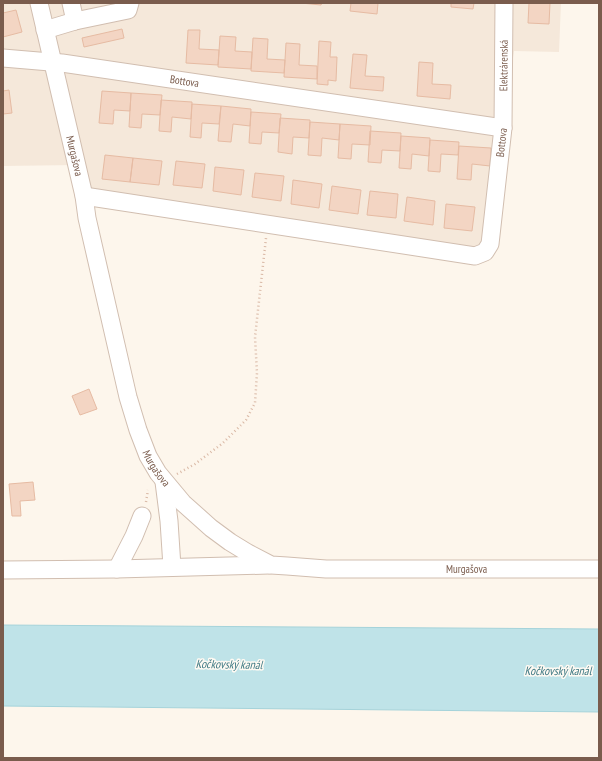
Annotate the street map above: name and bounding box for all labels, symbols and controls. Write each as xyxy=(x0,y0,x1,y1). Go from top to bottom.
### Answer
street label: Elektrárenská xyxy=(496,40,511,91)
street label: Bottova xyxy=(169,72,200,90)
street label: Bottova xyxy=(493,127,510,158)
street label: Murgašova xyxy=(63,134,86,177)
street label: Murgašova xyxy=(139,448,173,489)
street label: Murgašova xyxy=(446,562,487,576)
water label: Kočkovský kanál xyxy=(195,656,264,672)
water label: Kočkovský kanál xyxy=(525,663,593,678)

